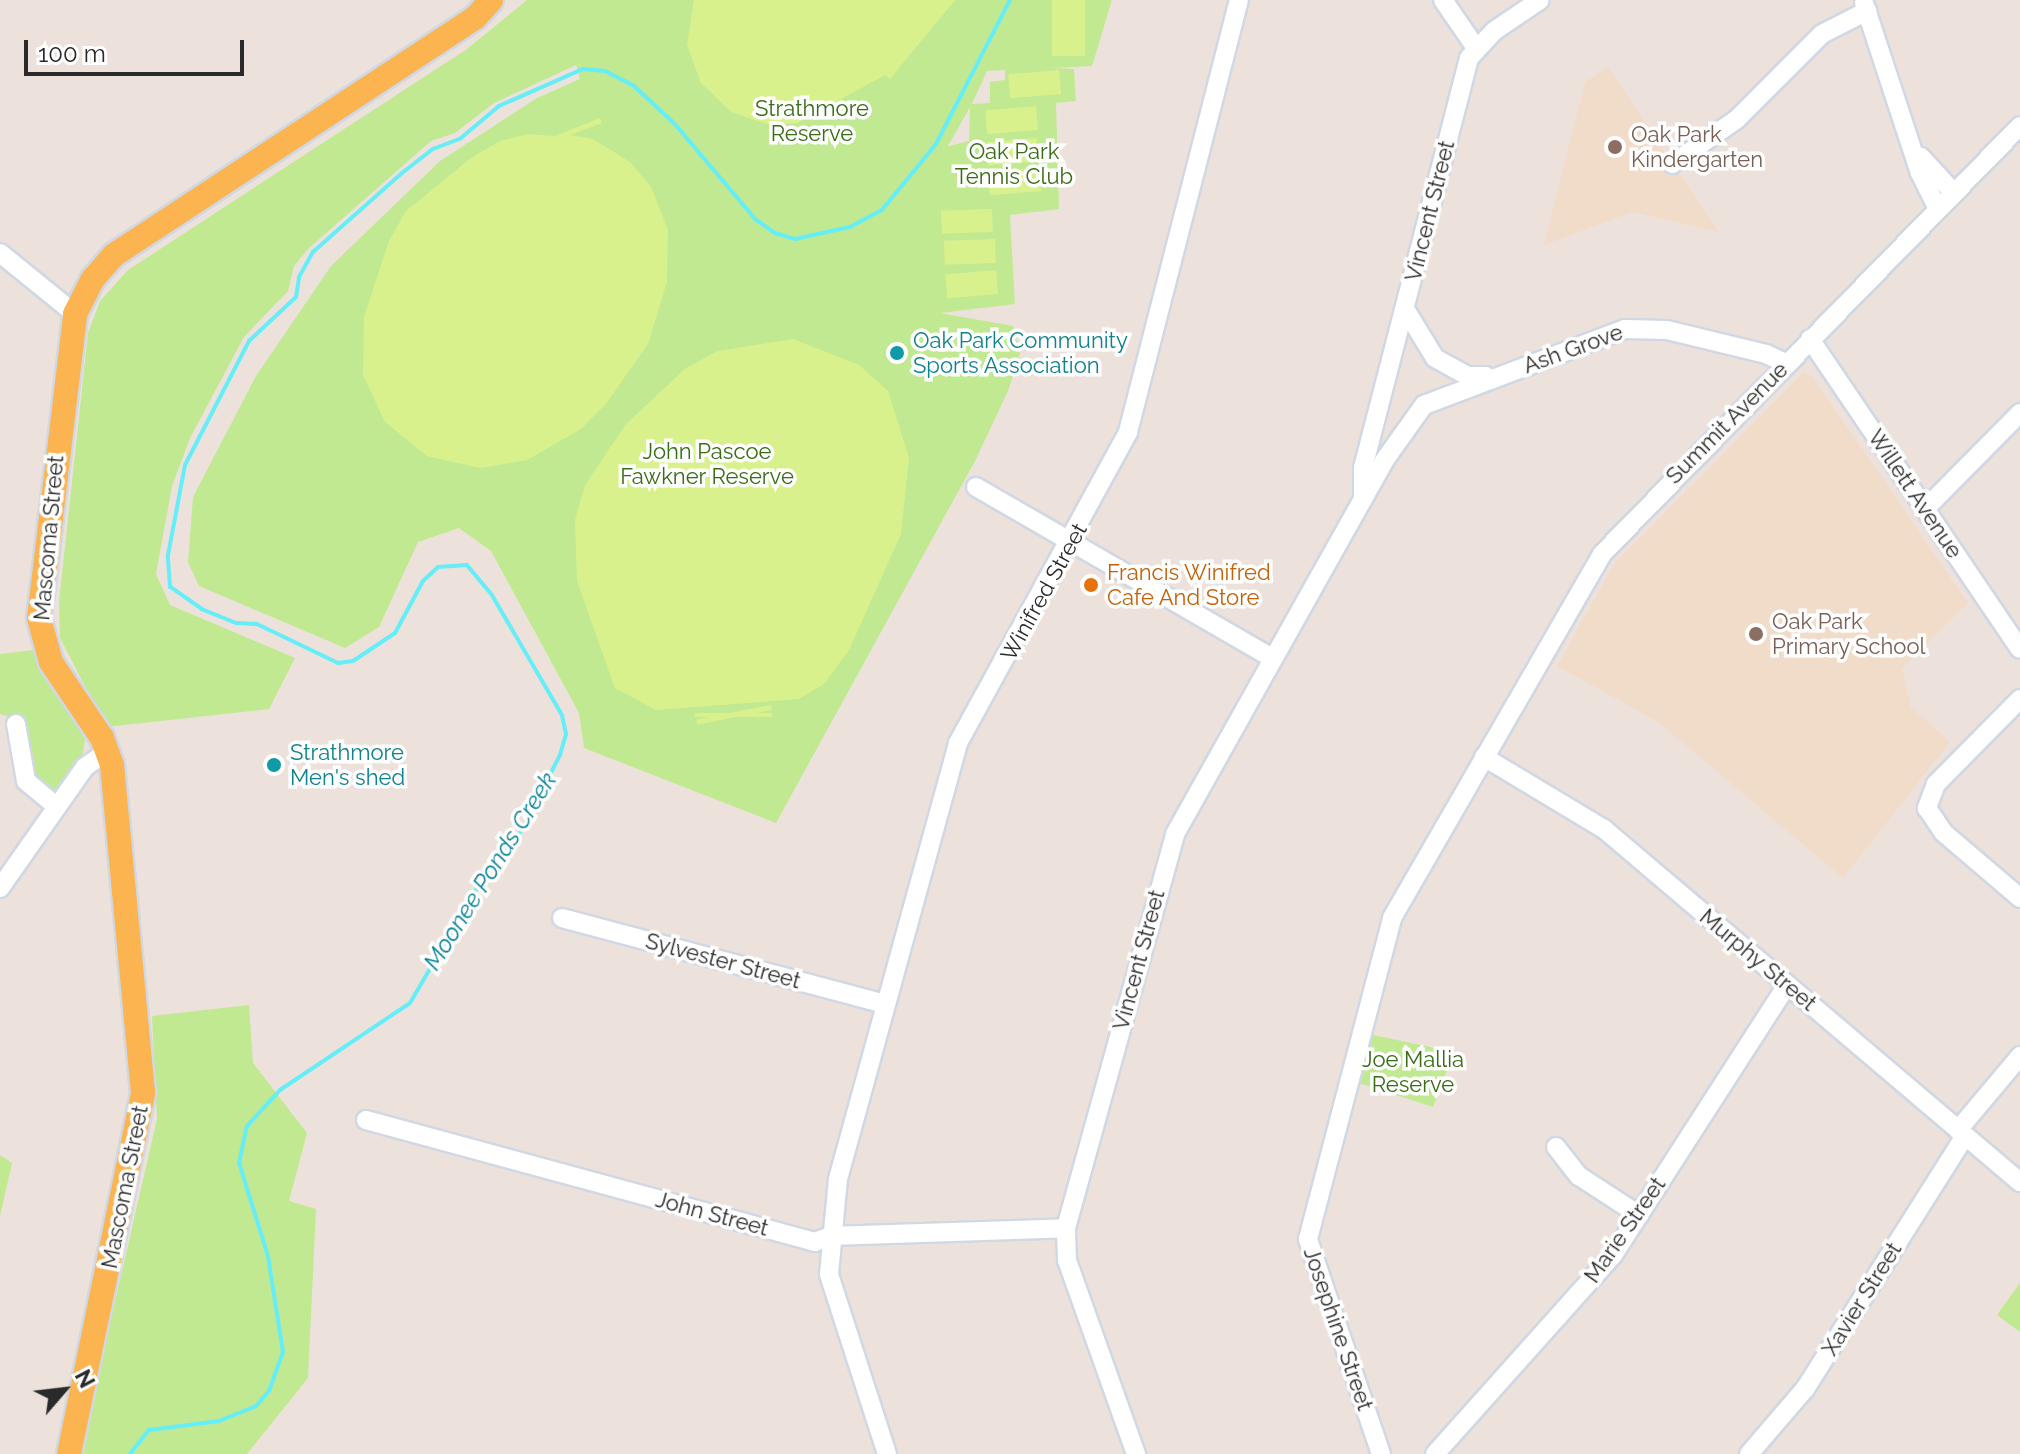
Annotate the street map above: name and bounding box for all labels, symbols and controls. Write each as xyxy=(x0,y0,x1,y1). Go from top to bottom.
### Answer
scale bar xyxy=(28,24,248,74)
text: 100 m xyxy=(38,39,106,68)
park label: Strathmore Reserve xyxy=(755,95,869,146)
place label: Oak Park Kindergarten xyxy=(1631,121,1763,172)
park label: Oak Park Tennis Club xyxy=(955,138,1073,190)
street label: Vincent Street xyxy=(1400,138,1460,284)
marker: Oak Park Kindergarten xyxy=(1606,138,1624,156)
street label: Ash Grove xyxy=(1520,319,1626,379)
place label: Oak Park Community Sports Association xyxy=(913,327,1128,378)
marker: Oak Park Community Sports Association xyxy=(888,344,906,362)
street label: Summit Avenue xyxy=(1660,356,1794,490)
street label: Willett Avenue xyxy=(1862,424,1968,564)
park label: John Pascoe Fawkner Reserve xyxy=(620,438,794,490)
street label: Mascoma Street xyxy=(29,454,69,622)
street label: Winifred Street xyxy=(995,519,1093,665)
place label: Francis Winifred Cafe And Store xyxy=(1107,559,1271,610)
marker: Francis Winifred Cafe And Store xyxy=(1082,576,1100,594)
place label: Oak Park Primary School xyxy=(1772,608,1926,660)
marker: Oak Park Primary School xyxy=(1747,625,1765,643)
place label: Strathmore Men's shed xyxy=(290,739,405,790)
marker: Strathmore Men's shed xyxy=(265,756,283,774)
water label: Moonee Ponds Creek xyxy=(417,767,563,975)
street label: Vincent Street xyxy=(1108,887,1170,1033)
street label: Murphy Street xyxy=(1694,903,1822,1017)
street label: Sylvester Street xyxy=(642,928,804,994)
park label: Joe Mallia Reserve xyxy=(1362,1046,1464,1098)
street label: Mascoma Street xyxy=(96,1103,154,1271)
street label: Marie Street xyxy=(1579,1172,1671,1288)
street label: John Street xyxy=(653,1186,771,1242)
street label: Xavier Street xyxy=(1817,1237,1907,1361)
street label: Josephine Street xyxy=(1298,1244,1378,1414)
north arrow xyxy=(24,1350,104,1430)
text: N xyxy=(70,1365,101,1392)

